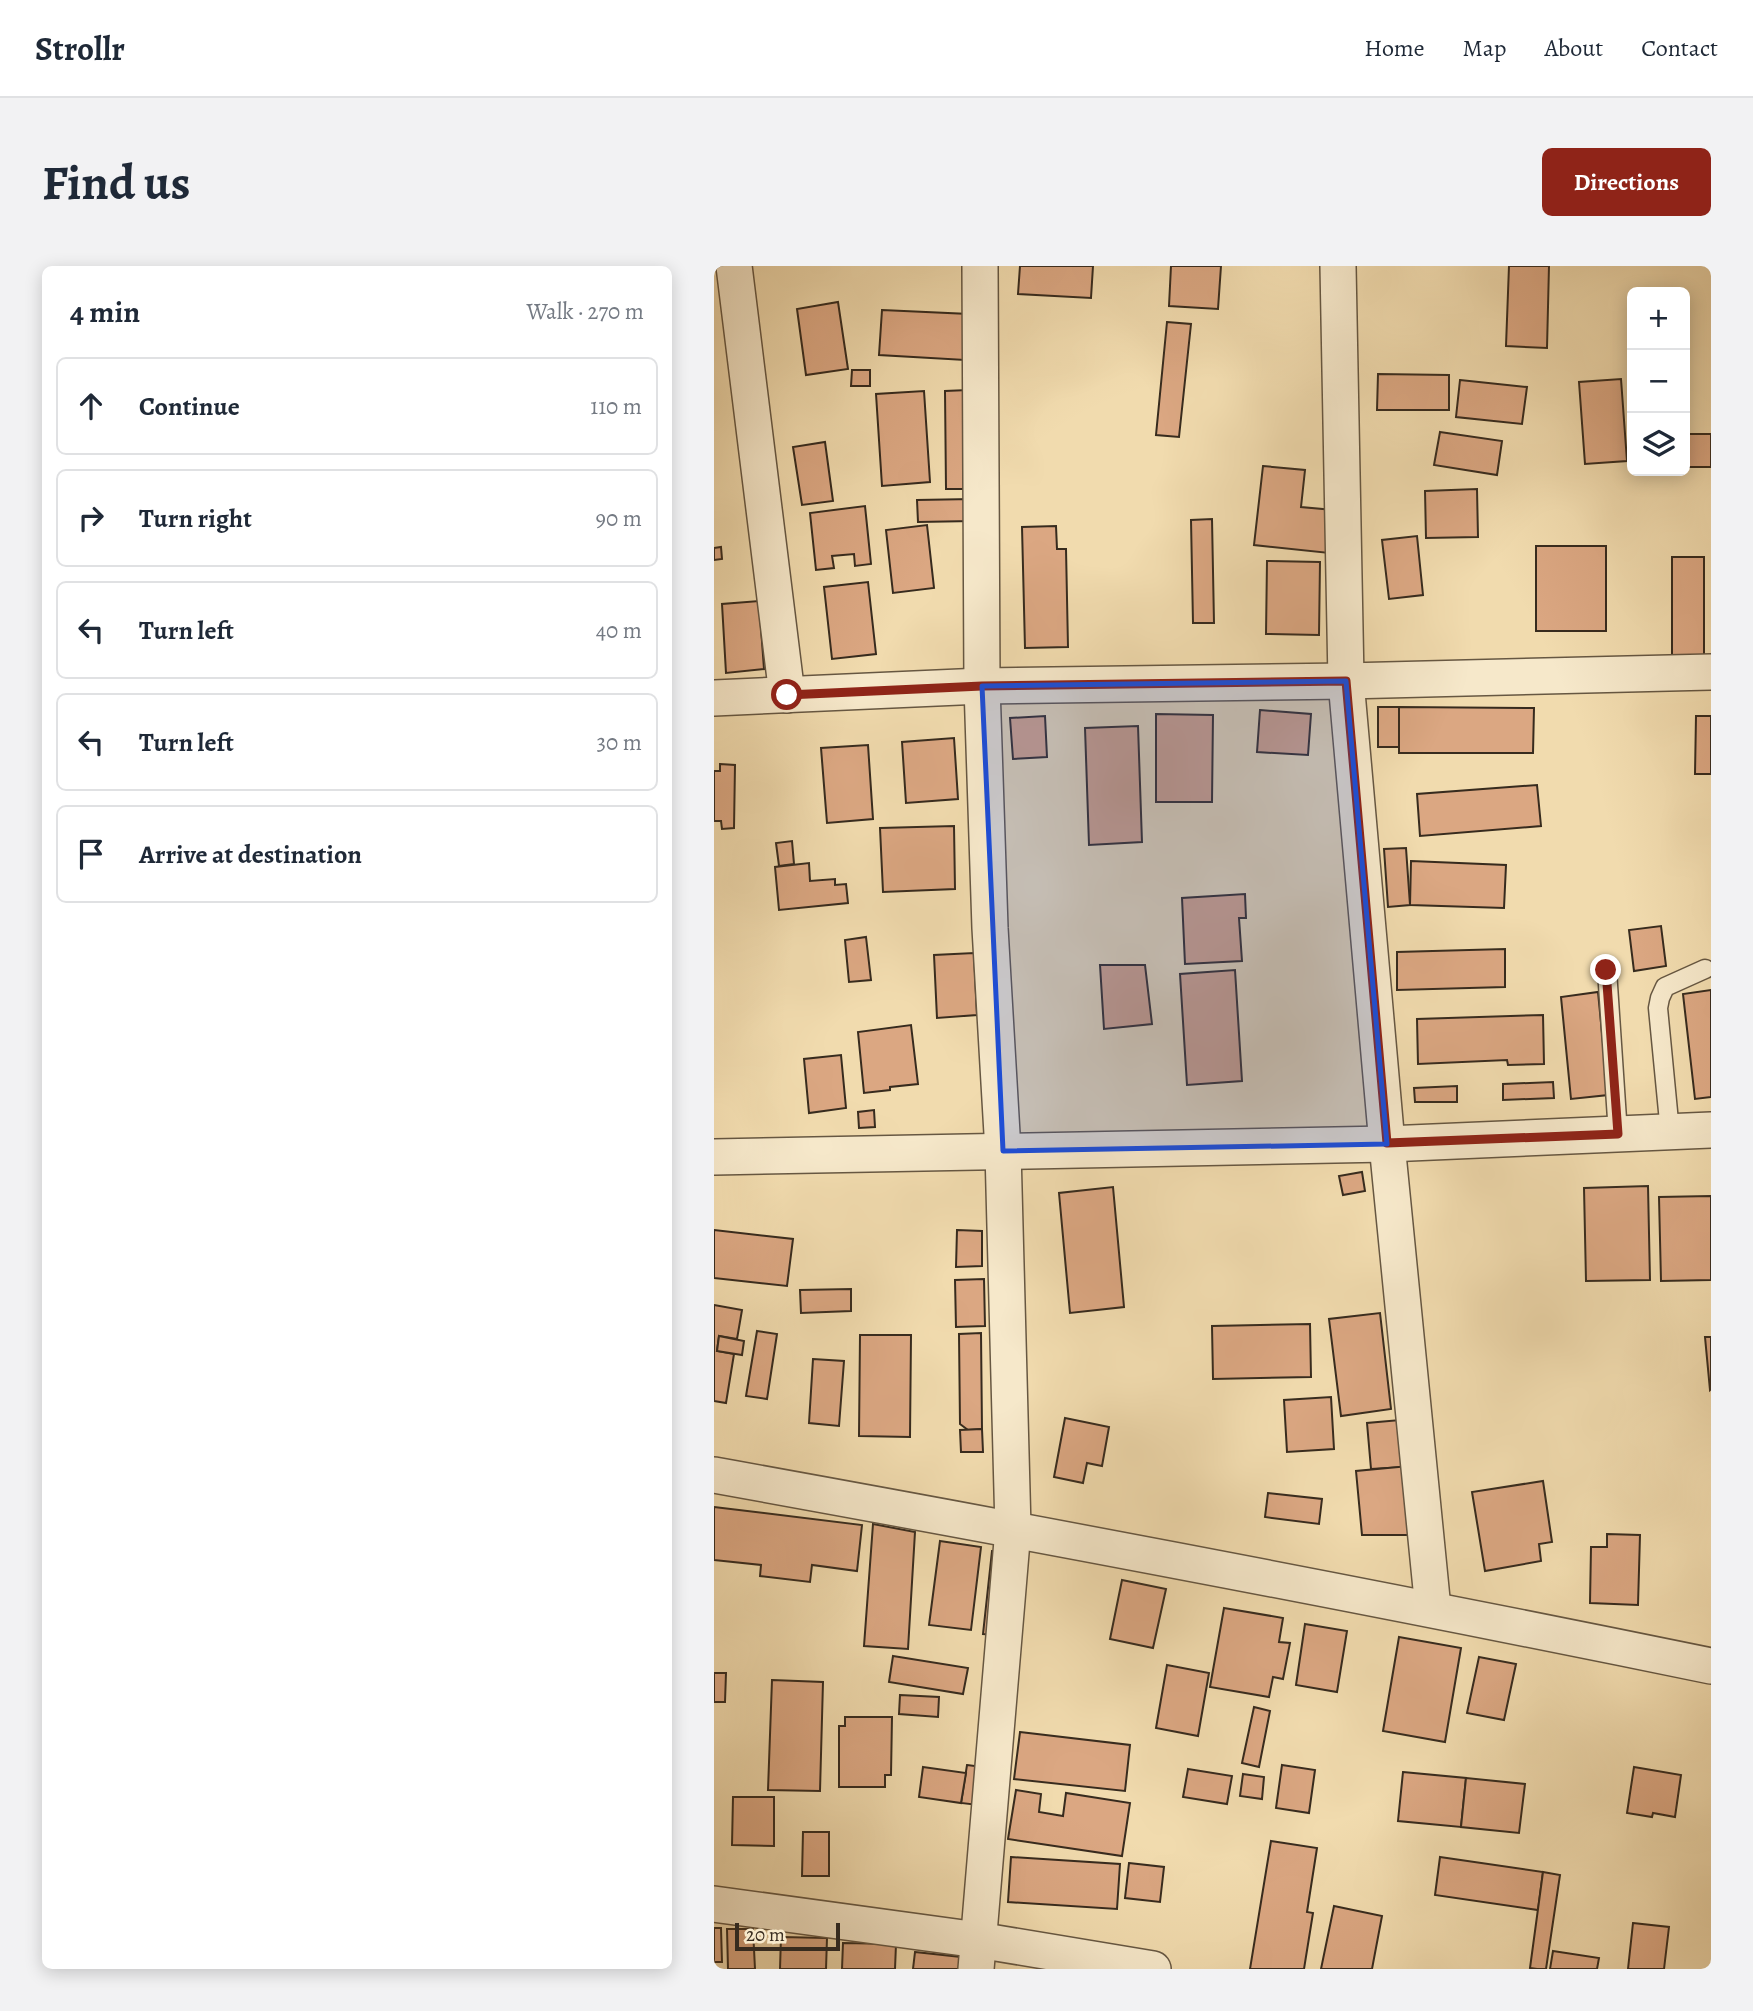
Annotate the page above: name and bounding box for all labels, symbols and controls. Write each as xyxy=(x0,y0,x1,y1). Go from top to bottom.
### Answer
text: Strollr xyxy=(35,26,125,71)
text: Home xyxy=(1364,32,1425,64)
text: Map xyxy=(1463,32,1507,64)
text: About xyxy=(1545,32,1603,64)
text: Contact xyxy=(1641,32,1718,64)
button: Directions xyxy=(1542,148,1711,216)
text: Find us xyxy=(42,149,190,216)
map controls xyxy=(1627,287,1690,476)
button: + xyxy=(1627,287,1690,350)
text: 4 min xyxy=(70,292,140,332)
text: Walk · 270 m xyxy=(526,296,644,327)
button: − xyxy=(1627,350,1690,413)
icon: ahead xyxy=(72,387,110,425)
text: Continue xyxy=(139,389,240,424)
text: 110 m xyxy=(590,391,642,422)
button: layers xyxy=(1627,413,1690,476)
icon: right xyxy=(72,499,110,537)
text: Turn right xyxy=(139,501,252,536)
text: 90 m xyxy=(596,503,642,534)
icon: left xyxy=(72,611,110,649)
text: Turn left xyxy=(139,613,234,648)
text: 40 m xyxy=(596,615,642,646)
route start xyxy=(771,679,802,710)
icon: left xyxy=(72,723,110,761)
text: Turn left xyxy=(139,725,234,760)
text: 30 m xyxy=(596,727,642,758)
icon: arrive xyxy=(72,835,110,873)
text: Arrive at destination xyxy=(139,837,362,872)
route end xyxy=(1590,954,1621,985)
scale bar xyxy=(735,1920,840,1952)
text: 20 m xyxy=(746,1922,785,1948)

